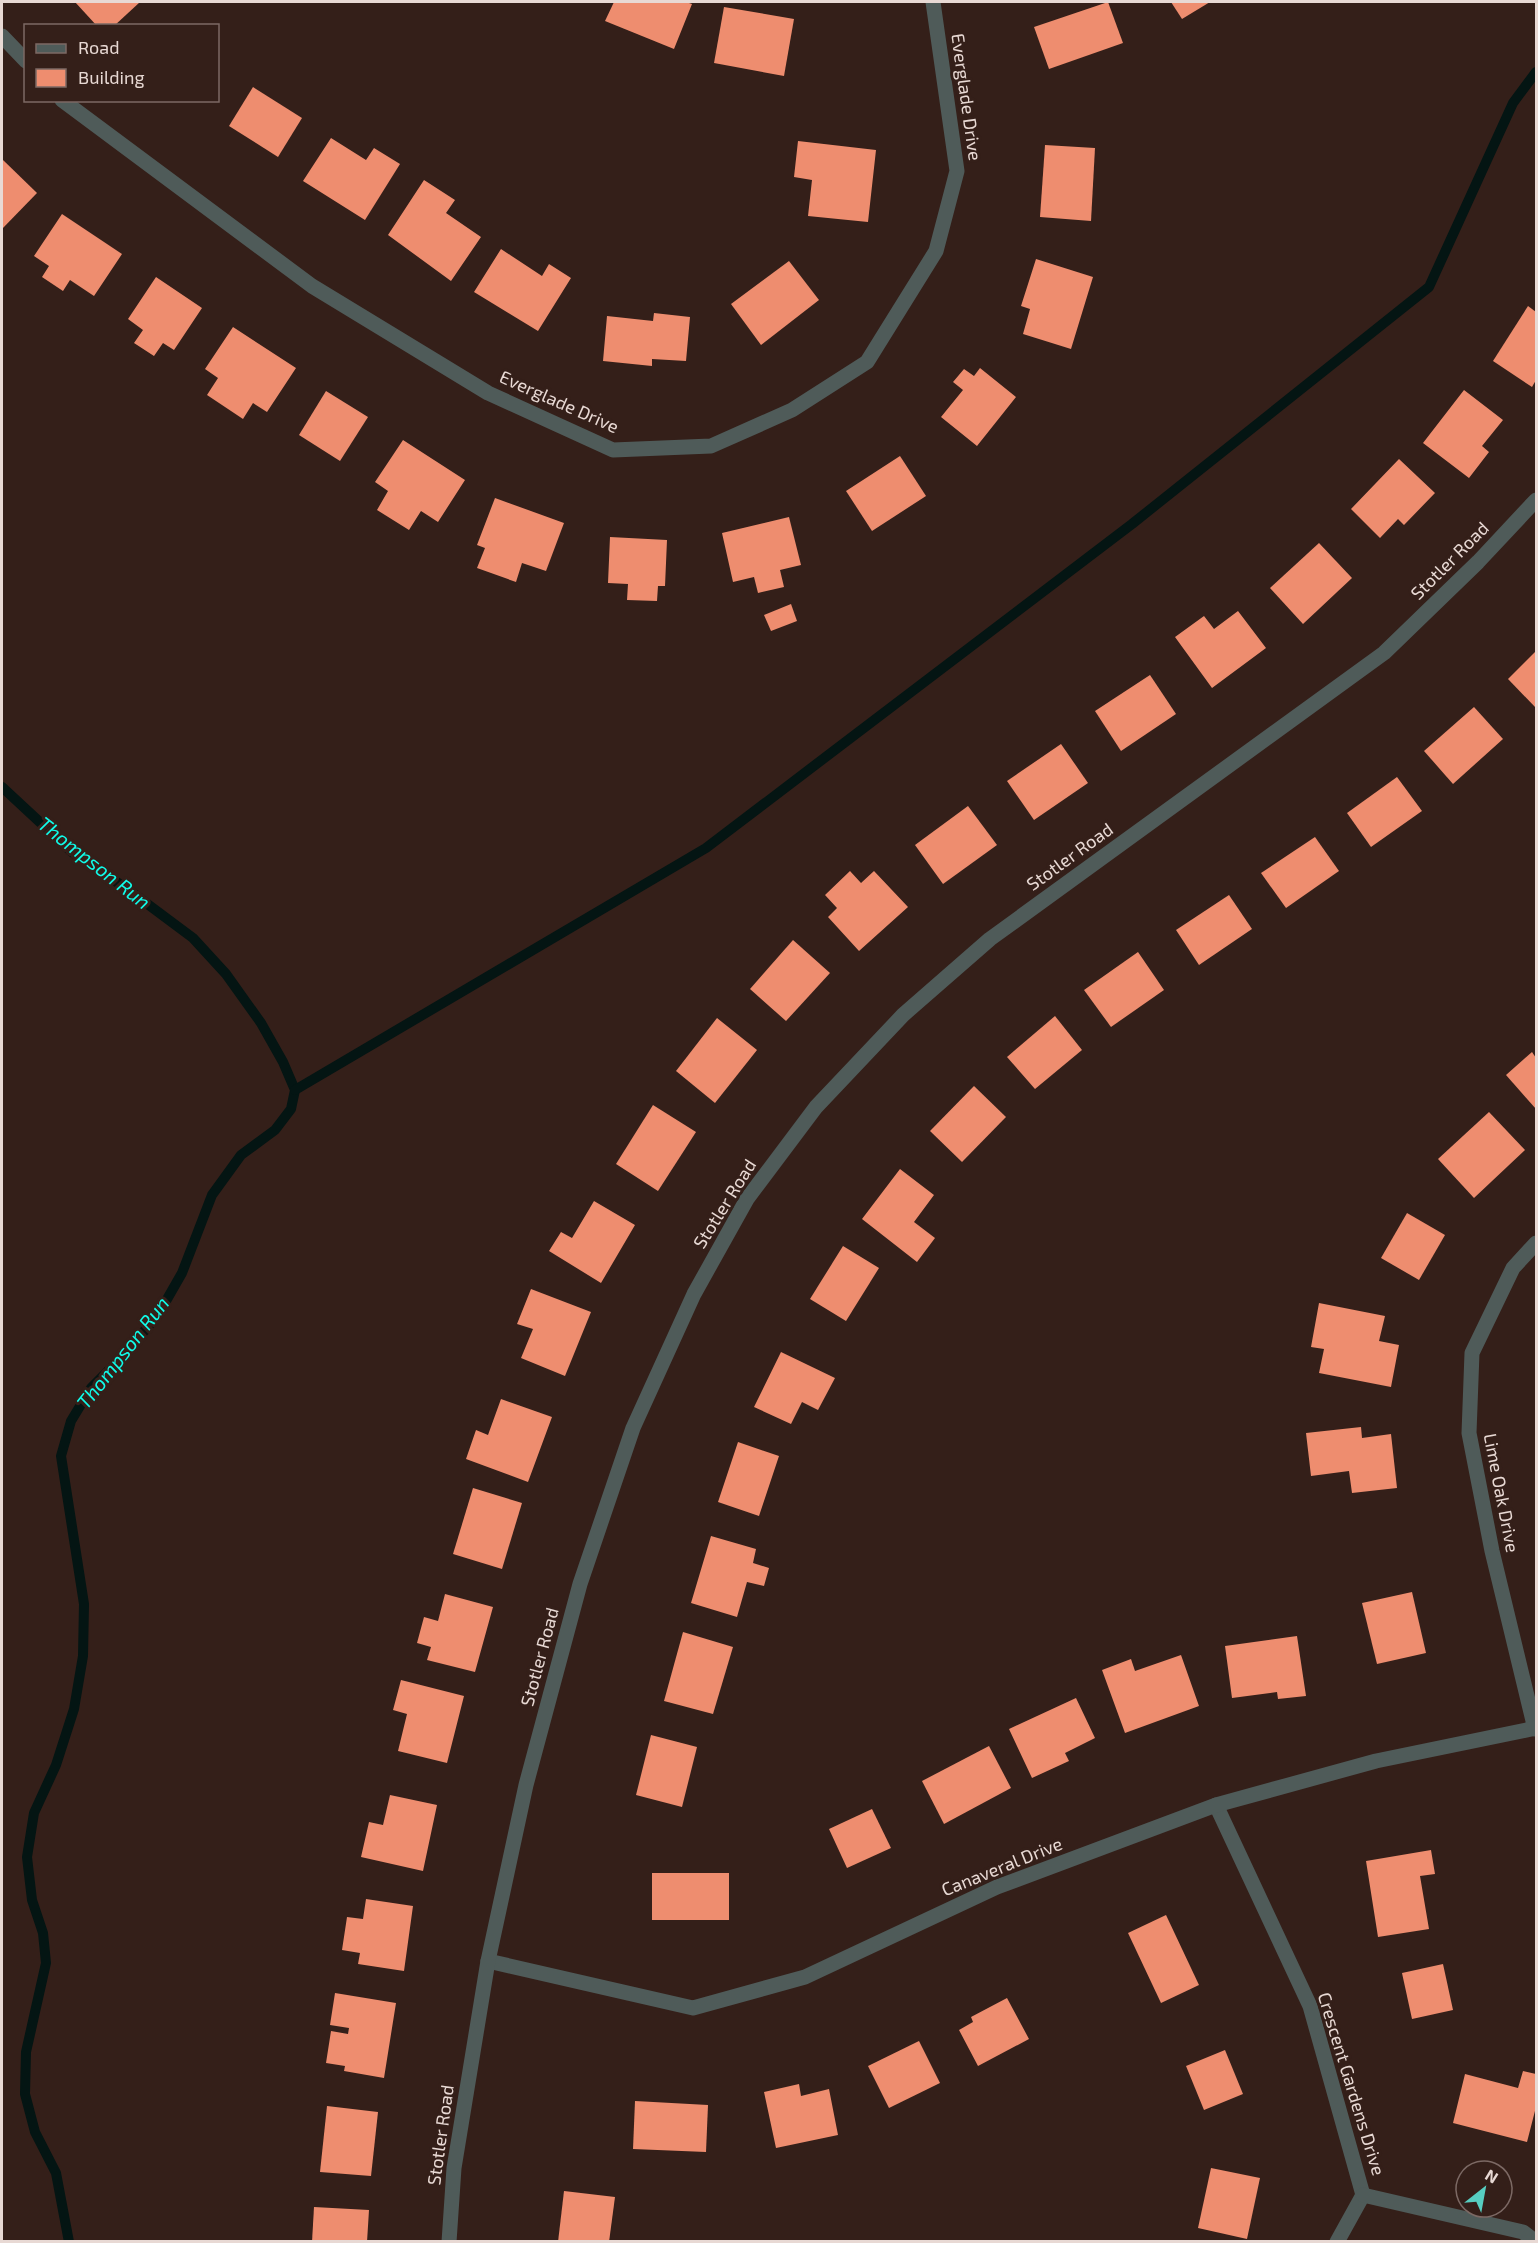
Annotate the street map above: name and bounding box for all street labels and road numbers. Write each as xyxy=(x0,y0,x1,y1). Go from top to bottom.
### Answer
street label: Everglade Drive xyxy=(947,32,987,162)
street label: Everglade Drive xyxy=(496,365,622,437)
street label: Stotler Road xyxy=(1406,517,1493,604)
street label: Stotler Road xyxy=(1022,818,1117,895)
street label: Stotler Road xyxy=(688,1155,760,1252)
street label: Lime Oak Drive xyxy=(1480,1431,1524,1554)
street label: Stotler Road xyxy=(515,1605,563,1708)
street label: Canaveral Drive xyxy=(938,1832,1065,1900)
street label: Crescent Gardens Drive xyxy=(1314,1990,1390,2178)
street label: Stotler Road xyxy=(422,2083,458,2187)

